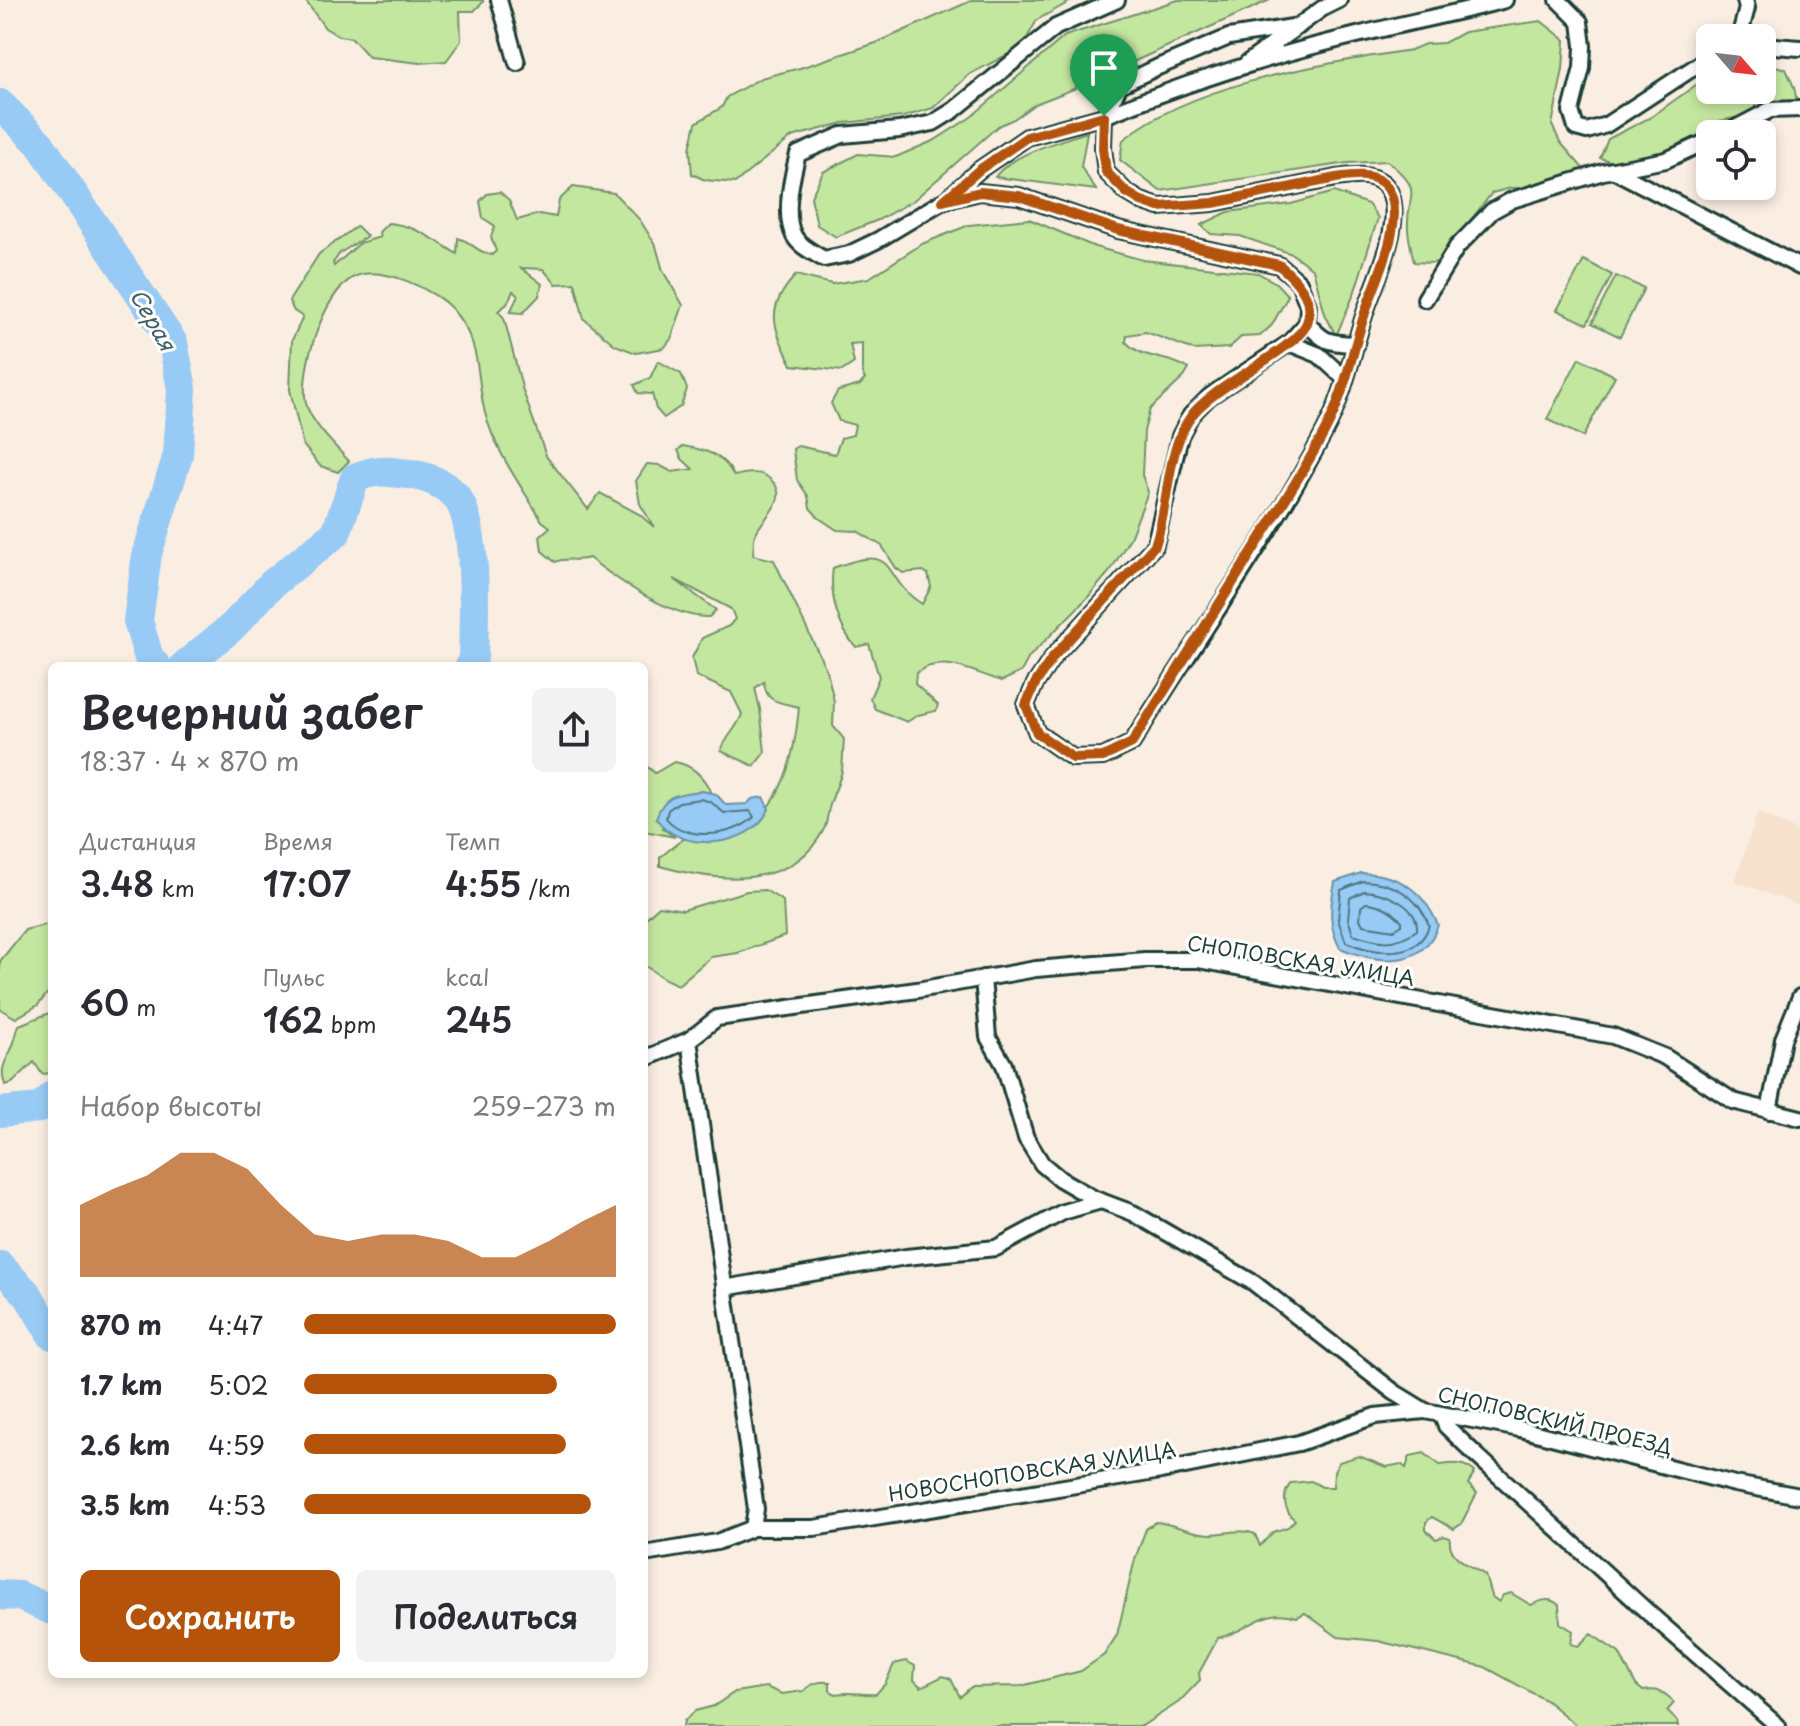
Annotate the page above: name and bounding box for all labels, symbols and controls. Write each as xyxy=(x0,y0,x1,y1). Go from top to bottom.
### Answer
north arrow xyxy=(1696,24,1776,104)
map controls xyxy=(1696,24,1776,200)
pin xyxy=(1070,34,1138,116)
icon: arrive xyxy=(1082,46,1126,90)
button: locate xyxy=(1696,120,1776,200)
water label: Серая xyxy=(123,282,186,358)
text: Вечерний забег xyxy=(80,678,422,744)
button: share xyxy=(532,688,616,772)
text: 18:37 · 4 × 870 m xyxy=(80,741,299,780)
text: Дистанция xyxy=(80,824,197,857)
text: Время xyxy=(263,824,333,857)
text: Темп xyxy=(445,824,501,857)
text: 3.48 xyxy=(80,857,154,909)
text: 17:07 xyxy=(263,857,351,909)
text: 4:55 xyxy=(445,857,522,909)
text: km xyxy=(154,871,195,904)
text: /km xyxy=(522,871,571,904)
street label: СНОПОВСКАЯ УЛИЦА xyxy=(1185,927,1417,993)
text: Пульс xyxy=(263,960,325,993)
text: kcal xyxy=(445,960,489,993)
text: 60 xyxy=(80,976,129,1028)
text: m xyxy=(129,990,156,1023)
text: 162 xyxy=(263,993,324,1045)
text: 245 xyxy=(445,993,512,1045)
text: bpm xyxy=(324,1007,376,1040)
text: Набор высоты xyxy=(80,1086,262,1125)
text: 259–273 m xyxy=(472,1086,616,1125)
text: 870 m xyxy=(80,1305,162,1344)
text: 4:47 xyxy=(208,1305,263,1344)
text: 1.7 km xyxy=(80,1365,163,1404)
text: 5:02 xyxy=(208,1365,269,1404)
street label: СНОПОВСКИЙ ПРОЕЗД xyxy=(1435,1378,1675,1462)
text: 2.6 km xyxy=(80,1425,170,1464)
text: 4:59 xyxy=(208,1425,265,1464)
street label: НОВОСНОПОВСКАЯ УЛИЦА xyxy=(886,1433,1178,1509)
text: 3.5 km xyxy=(80,1485,170,1524)
text: 4:53 xyxy=(208,1485,266,1524)
button: Сохранить xyxy=(80,1570,340,1662)
button: Поделиться xyxy=(356,1570,616,1662)

